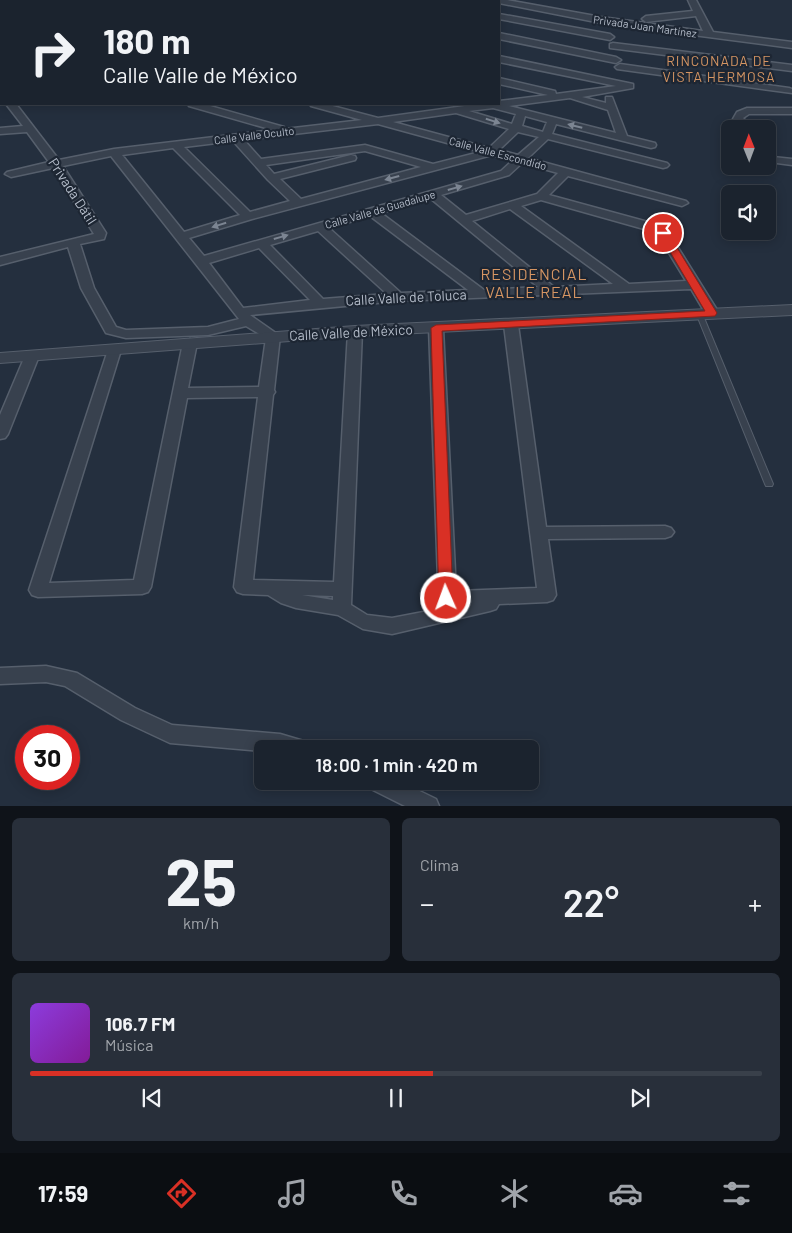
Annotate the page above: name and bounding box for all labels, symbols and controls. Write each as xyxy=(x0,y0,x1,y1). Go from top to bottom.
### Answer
street label: Privada Juan Martínez xyxy=(592,12,698,40)
text: 180 m xyxy=(103,19,191,61)
icon: right xyxy=(20,20,85,85)
district label: RINCONADA DE VISTA HERMOSA xyxy=(663,52,775,85)
text: Calle Valle de México xyxy=(103,61,298,87)
one-way arrow xyxy=(486,118,501,126)
north arrow xyxy=(721,120,776,175)
map controls xyxy=(721,120,776,240)
one-way arrow xyxy=(568,122,583,130)
street label: Calle Valle Oculto xyxy=(213,124,295,146)
street label: Calle Valle Escondido xyxy=(448,134,548,172)
street label: Privada Dátil xyxy=(45,155,101,227)
one-way arrow xyxy=(385,174,400,182)
one-way arrow xyxy=(447,183,462,191)
button: sound xyxy=(721,185,776,240)
street label: Calle Valle de Guadalupe xyxy=(323,187,437,231)
pin xyxy=(642,212,684,254)
icon: arrive xyxy=(649,219,677,247)
one-way arrow xyxy=(211,222,226,230)
one-way arrow xyxy=(274,233,289,241)
district label: RESIDENCIAL VALLE REAL xyxy=(480,264,588,301)
street label: Calle Valle de Toluca xyxy=(345,285,467,309)
street label: Calle Valle de México xyxy=(289,320,413,344)
position arrow xyxy=(419,571,471,623)
speed limit sign: 30 xyxy=(15,725,80,790)
text: 18:00 · 1 min · 420 m xyxy=(315,753,478,776)
text: 25 xyxy=(165,841,237,919)
text: Clima xyxy=(420,855,459,874)
text: 22° xyxy=(563,879,619,925)
text: − xyxy=(420,886,434,920)
text: + xyxy=(748,886,762,920)
text: km/h xyxy=(183,913,219,932)
text: 106.7 FM xyxy=(105,1012,175,1035)
text: Música xyxy=(105,1035,153,1054)
icon: previous xyxy=(138,1084,166,1112)
icon: pause xyxy=(382,1084,410,1112)
icon: next xyxy=(626,1084,654,1112)
icon: directions xyxy=(164,1176,199,1211)
icon: music xyxy=(275,1176,310,1211)
icon: phone xyxy=(386,1176,421,1211)
icon: climate xyxy=(497,1176,532,1211)
icon: car xyxy=(608,1176,643,1211)
icon: filters xyxy=(719,1176,754,1211)
text: 17:59 xyxy=(38,1180,88,1206)

